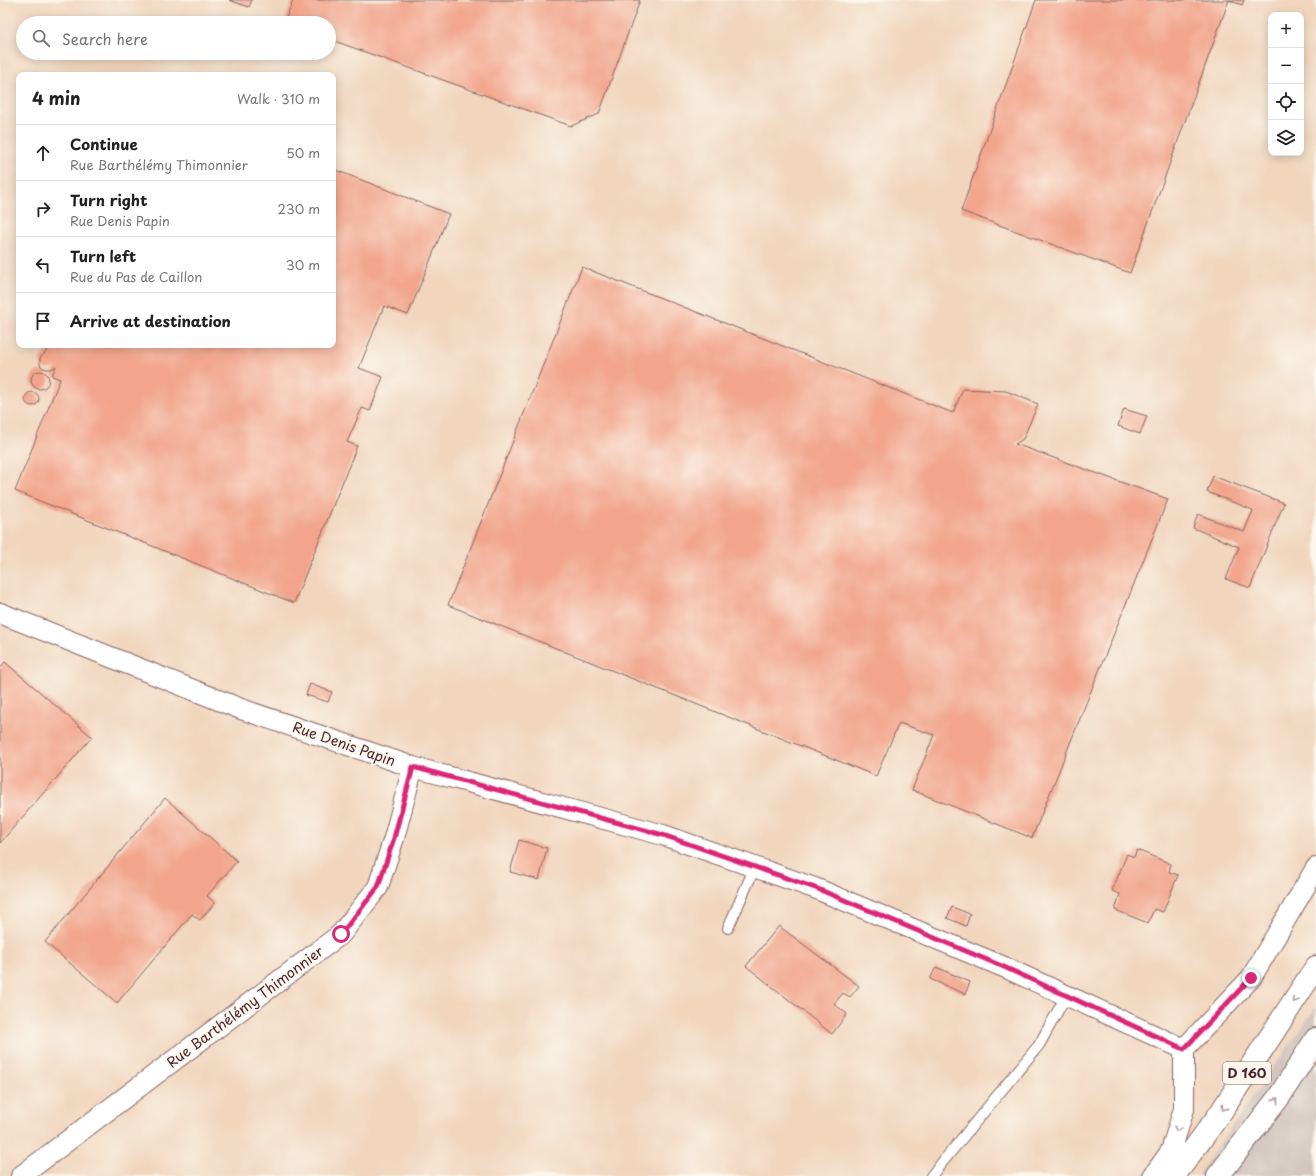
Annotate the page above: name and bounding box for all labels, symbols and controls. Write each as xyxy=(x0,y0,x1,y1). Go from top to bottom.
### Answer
map controls xyxy=(1268,12,1304,156)
button: + xyxy=(1268,12,1304,48)
search box xyxy=(16,16,336,60)
icon: search xyxy=(30,27,52,49)
text: Search here xyxy=(62,27,148,50)
button: − xyxy=(1268,48,1304,84)
button: locate xyxy=(1268,84,1304,120)
text: 4 min xyxy=(32,85,80,111)
text: Walk · 310 m xyxy=(237,89,320,108)
button: layers xyxy=(1268,120,1304,156)
text: Continue xyxy=(70,132,138,155)
icon: ahead xyxy=(32,142,54,164)
text: 50 m xyxy=(286,143,320,162)
text: Rue Barthélémy Thimonnier xyxy=(70,155,248,174)
text: Turn right xyxy=(70,188,147,211)
icon: right xyxy=(32,198,54,220)
text: 230 m xyxy=(278,199,320,218)
text: Rue Denis Papin xyxy=(70,211,170,230)
text: Turn left xyxy=(70,244,136,267)
icon: left xyxy=(32,254,54,276)
text: 30 m xyxy=(286,255,320,274)
text: Rue du Pas de Caillon xyxy=(70,267,202,286)
text: Arrive at destination xyxy=(70,309,231,332)
icon: arrive xyxy=(32,310,54,332)
street label: Rue Denis Papin xyxy=(290,716,398,771)
route start xyxy=(332,925,350,943)
street label: Rue Barthélémy Thimonnier xyxy=(162,940,328,1073)
route end xyxy=(1242,969,1260,987)
one-way arrow xyxy=(1292,996,1300,1003)
road number: D 160 xyxy=(1223,1062,1271,1084)
one-way arrow xyxy=(1271,1098,1278,1105)
one-way arrow xyxy=(1221,1104,1228,1111)
one-way arrow xyxy=(1174,1126,1182,1133)

